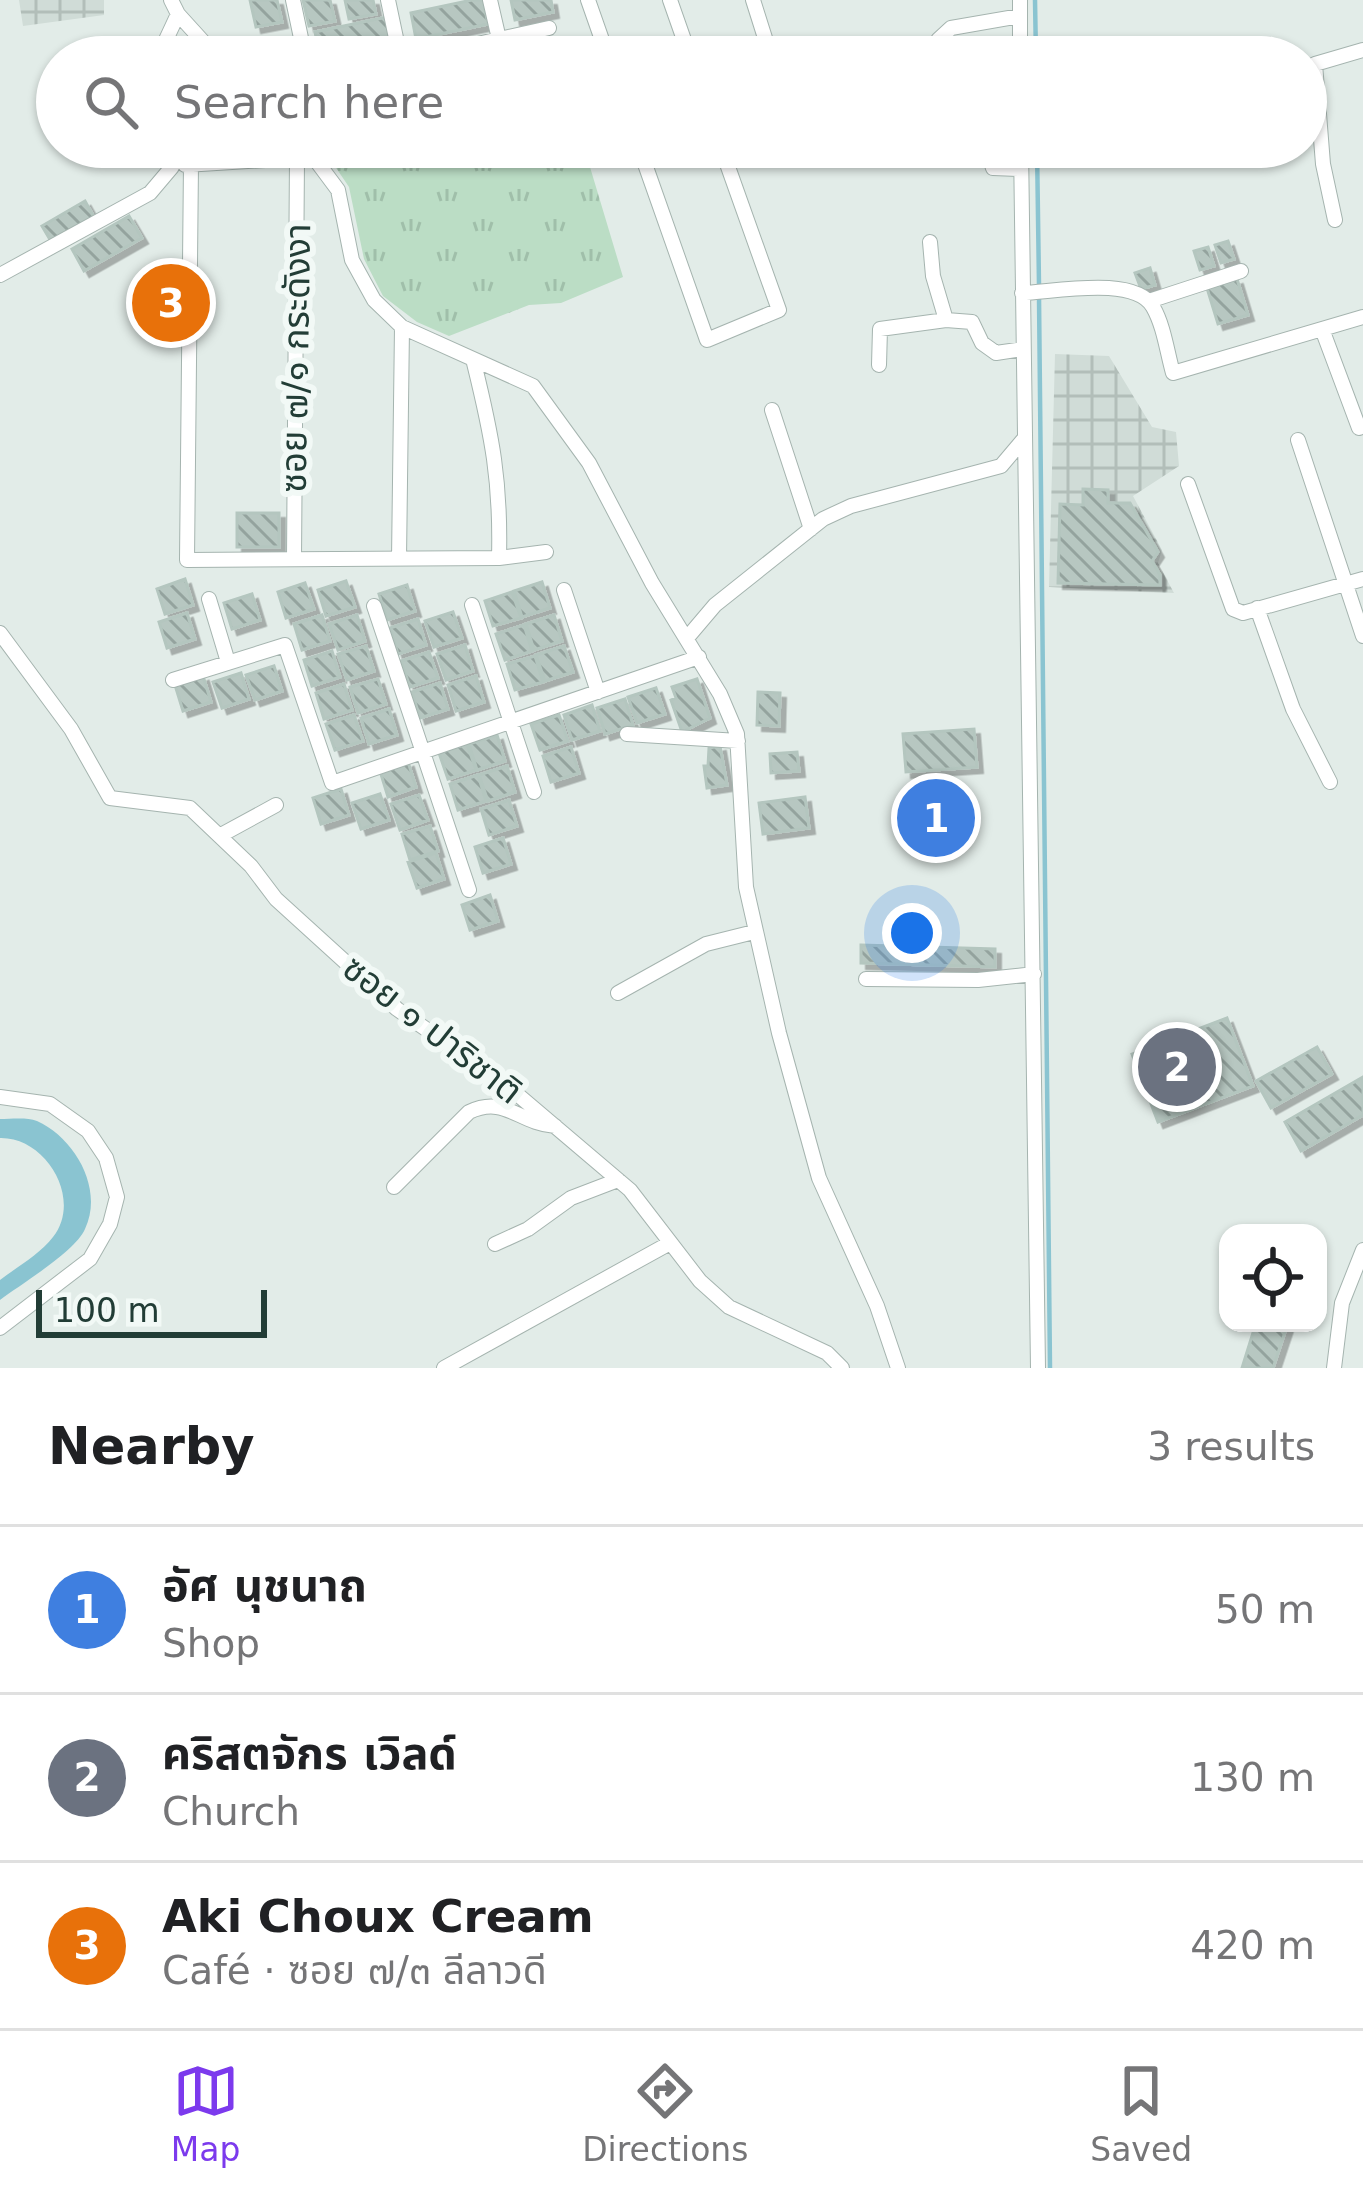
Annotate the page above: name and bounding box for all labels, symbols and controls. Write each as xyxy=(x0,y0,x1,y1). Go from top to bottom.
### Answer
search box xyxy=(36,36,1327,168)
icon: search xyxy=(78,69,144,135)
text: Search here xyxy=(174,76,444,129)
street label: ซอย ๗/๑ กระดังงา xyxy=(273,223,318,493)
pin: 3 xyxy=(132,258,210,348)
pin: 1 xyxy=(897,773,975,863)
your location xyxy=(882,903,942,963)
street label: ซอย ๑ ปาริชาติ xyxy=(335,947,530,1112)
pin: 2 xyxy=(1138,1022,1216,1112)
map controls xyxy=(1219,1224,1327,1332)
button: locate xyxy=(1219,1224,1327,1332)
scale bar xyxy=(36,1284,267,1337)
text: 100 m xyxy=(54,1291,160,1330)
text: Nearby xyxy=(48,1417,255,1476)
text: 3 results xyxy=(1147,1424,1315,1469)
text: อัศ นุชนาถ xyxy=(162,1559,367,1612)
text: 1 xyxy=(73,1587,101,1632)
text: 50 m xyxy=(1215,1587,1315,1632)
text: Shop xyxy=(162,1621,260,1666)
text: คริสตจักร เวิลด์ xyxy=(162,1727,457,1780)
text: 2 xyxy=(73,1755,101,1800)
text: 130 m xyxy=(1190,1755,1315,1800)
text: Church xyxy=(162,1789,300,1834)
text: Aki Choux Cream xyxy=(162,1890,594,1943)
text: 3 xyxy=(73,1923,101,1968)
text: 420 m xyxy=(1190,1923,1315,1968)
text: Café · ซอย ๗/๓ ลีลาวดี xyxy=(162,1948,547,1993)
tab: Map xyxy=(171,2058,241,2169)
tab: Directions xyxy=(582,2058,748,2169)
tab: Saved xyxy=(1090,2058,1192,2169)

